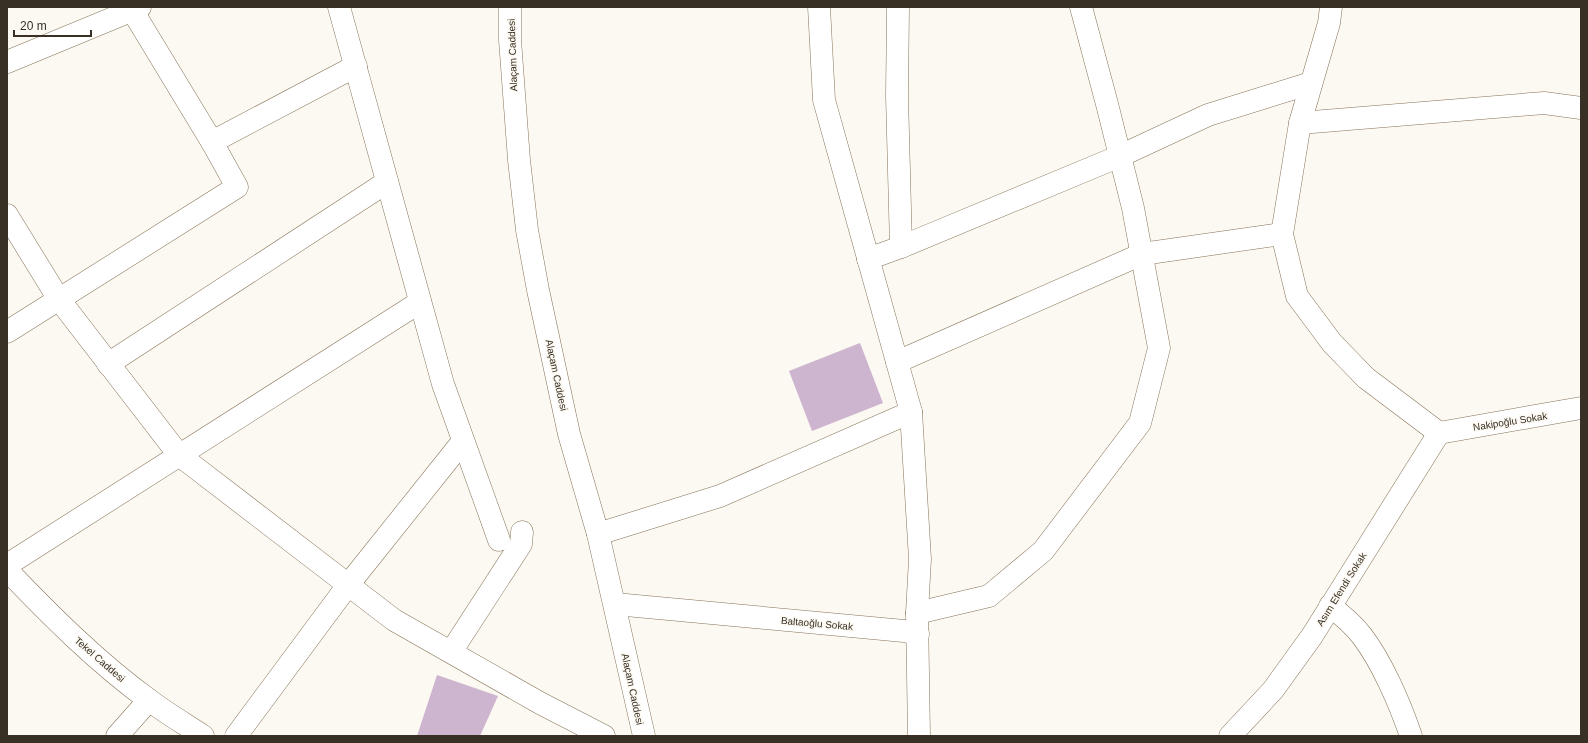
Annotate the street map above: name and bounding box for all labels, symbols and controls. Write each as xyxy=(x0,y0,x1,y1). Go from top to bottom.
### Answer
scale bar xyxy=(14,12,91,38)
street label: Alaçam Caddesi xyxy=(506,18,519,92)
text: 20 m xyxy=(20,19,47,33)
street label: Alaçam Caddesi xyxy=(544,338,569,412)
street label: Nakipoğlu Sokak xyxy=(1472,410,1549,433)
street label: Asım Efendi Sokak xyxy=(1314,550,1369,628)
street label: Baltaoğlu Sokak xyxy=(780,615,854,632)
street label: Tekel Caddesi xyxy=(72,635,127,684)
street label: Alaçam Caddesi xyxy=(620,652,645,726)

